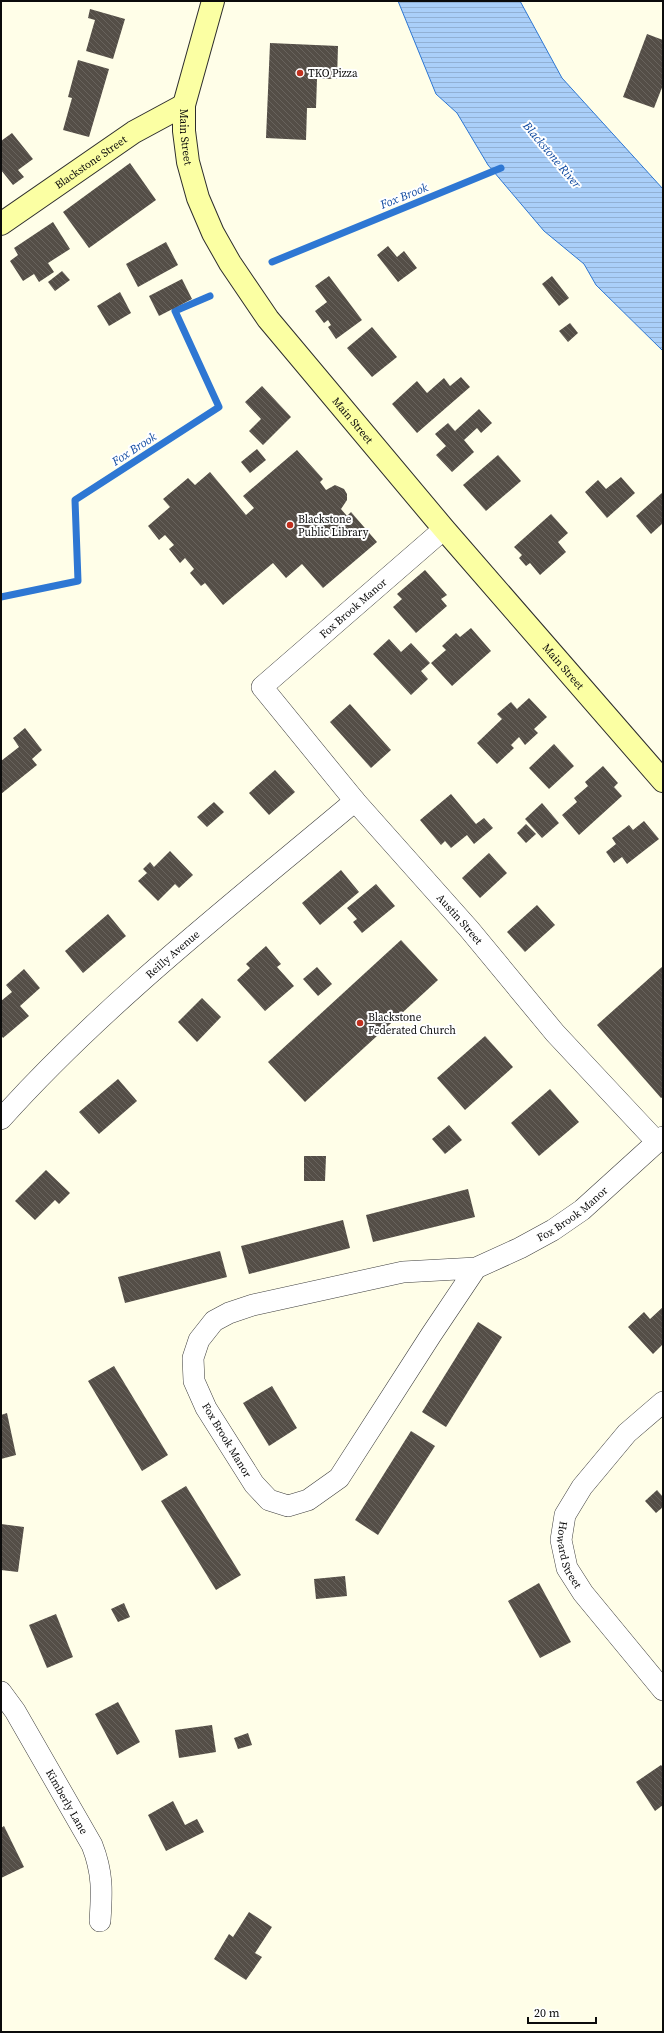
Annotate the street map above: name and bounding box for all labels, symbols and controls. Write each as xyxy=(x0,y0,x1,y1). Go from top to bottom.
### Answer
place label: TKO Pizza xyxy=(308,66,358,81)
marker: TKO Pizza xyxy=(295,68,305,78)
street label: Main Street xyxy=(176,109,196,167)
water label: Blackstone River xyxy=(519,118,585,193)
street label: Blackstone Street xyxy=(52,132,130,193)
water label: Fox Brook xyxy=(377,179,430,213)
street label: Main Street xyxy=(329,394,377,447)
water label: Fox Brook xyxy=(108,428,160,470)
place label: Blackstone Public Library xyxy=(298,512,369,540)
marker: Blackstone Public Library xyxy=(285,520,295,530)
street label: Fox Brook Manor xyxy=(316,575,390,642)
street label: Main Street xyxy=(539,641,588,693)
street label: Austin Street xyxy=(433,891,486,948)
street label: Reilly Avenue xyxy=(143,927,203,982)
place label: Blackstone Federated Church xyxy=(368,1010,456,1038)
marker: Blackstone Federated Church xyxy=(355,1018,365,1028)
street label: Fox Brook Manor xyxy=(534,1183,611,1245)
street label: Fox Brook Manor xyxy=(198,1400,255,1481)
street label: Howard Street xyxy=(552,1520,585,1592)
street label: Kimberly Lane xyxy=(42,1766,91,1837)
scale bar xyxy=(528,1999,596,2025)
text: 20 m xyxy=(534,2005,560,2021)

